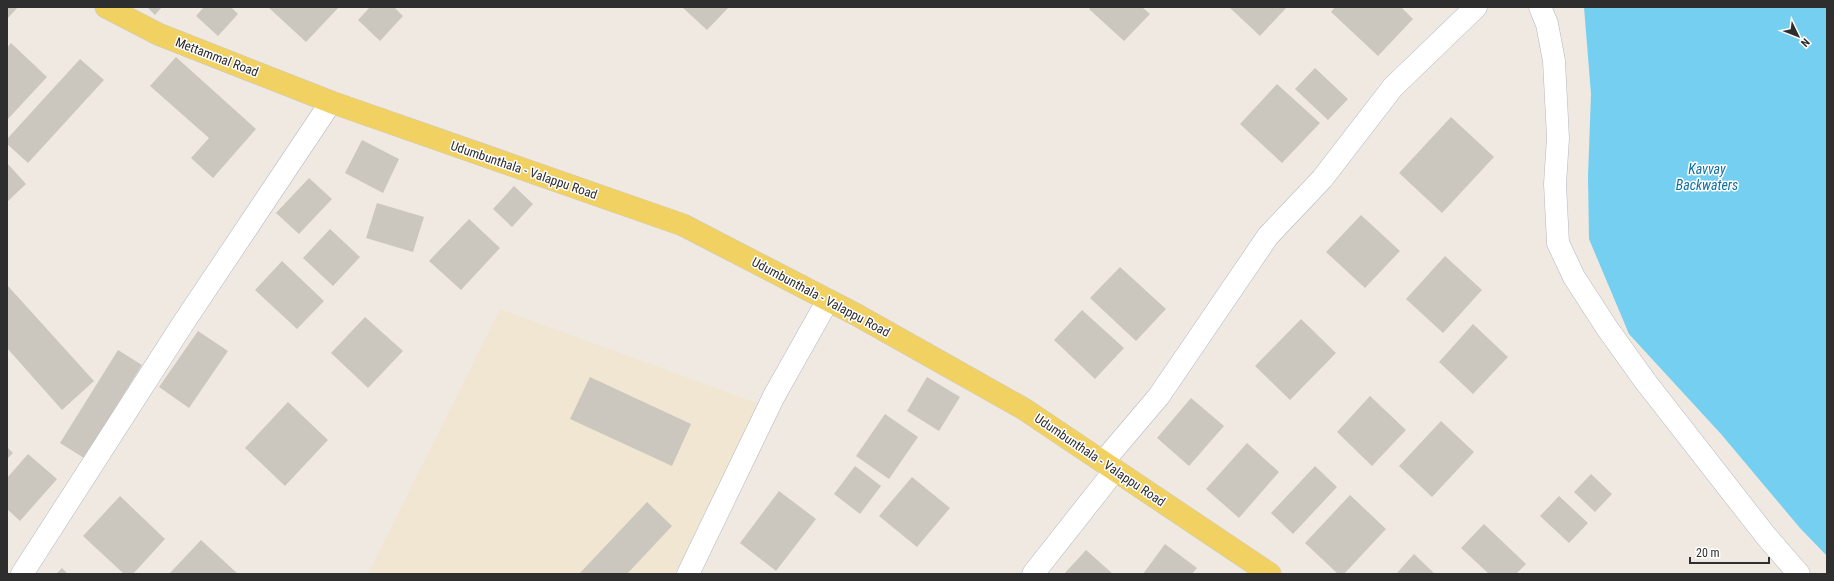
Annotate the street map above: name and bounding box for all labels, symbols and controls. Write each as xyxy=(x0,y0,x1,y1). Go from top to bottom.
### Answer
north arrow xyxy=(1778,16,1818,56)
street label: Mettammal Road xyxy=(173,34,261,80)
text: N xyxy=(1798,36,1812,50)
street label: Udumbunthala - Valappu Road xyxy=(449,138,599,202)
water label: Kavvay Backwaters xyxy=(1676,161,1738,193)
street label: Udumbunthala - Valappu Road xyxy=(749,254,893,340)
street label: Udumbunthala - Valappu Road xyxy=(1032,411,1168,509)
scale bar xyxy=(1690,539,1769,565)
text: 20 m xyxy=(1696,546,1720,560)

